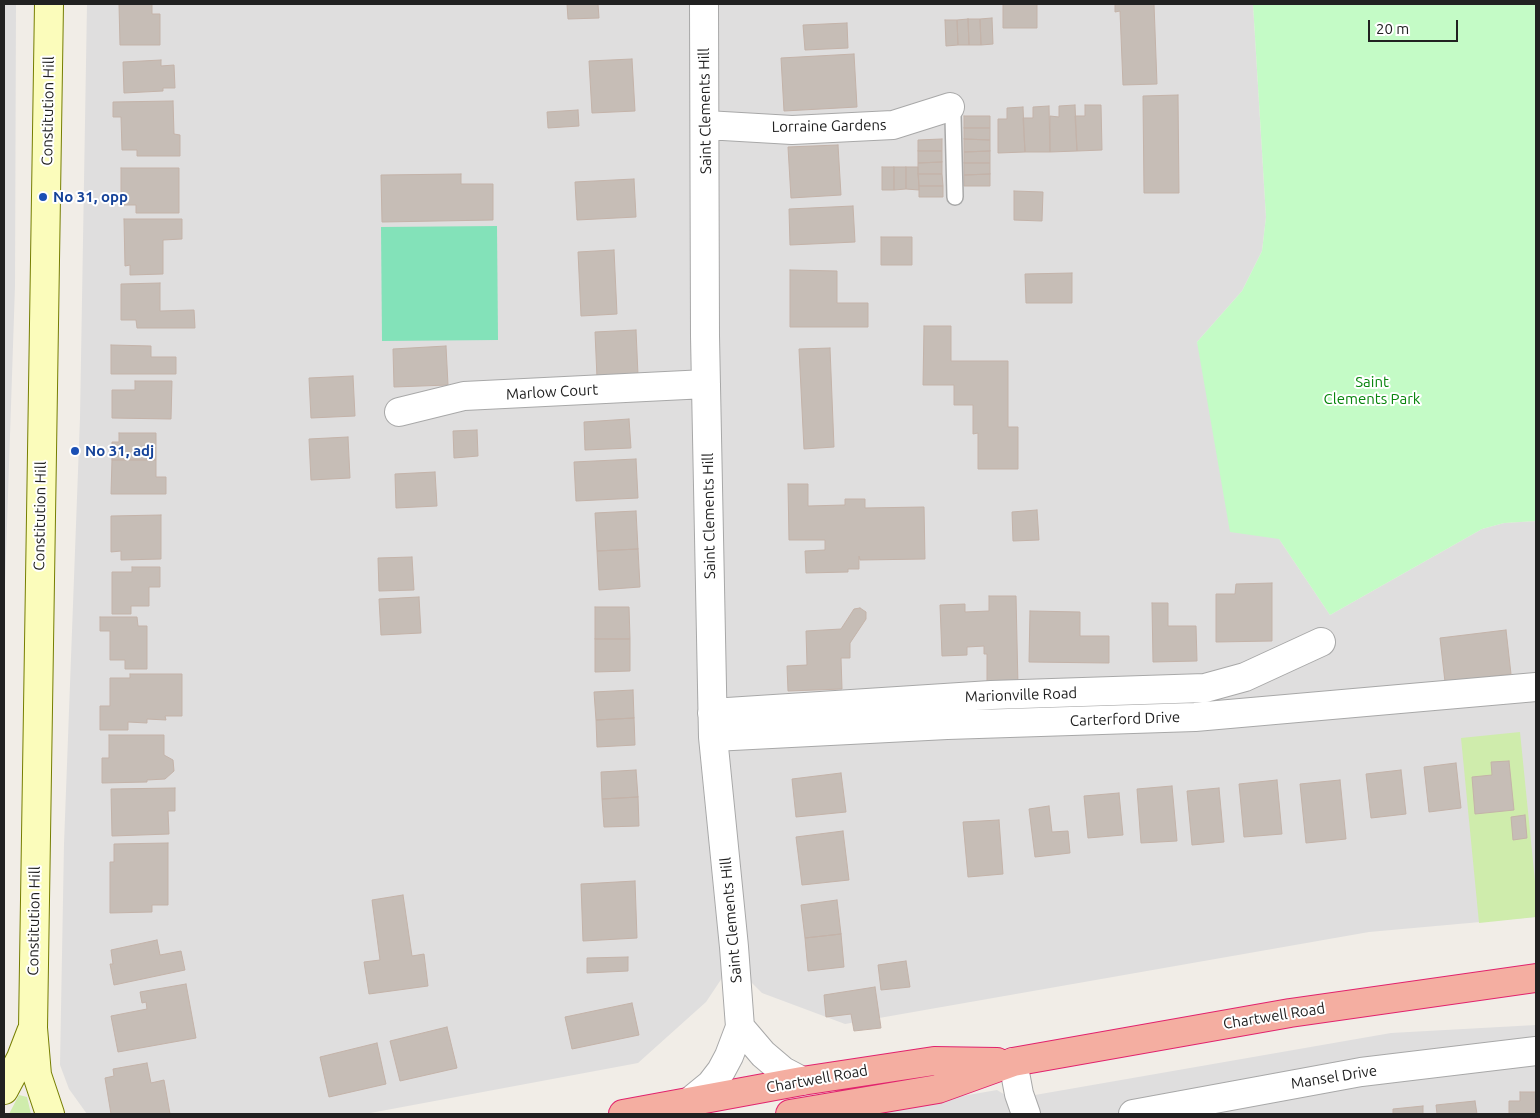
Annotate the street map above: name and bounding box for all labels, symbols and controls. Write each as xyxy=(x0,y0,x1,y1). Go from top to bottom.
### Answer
scale bar xyxy=(1370,10,1460,42)
text: 20 m xyxy=(1376,20,1409,37)
street label: Saint Clements Hill xyxy=(695,48,715,174)
street label: Constitution Hill xyxy=(38,56,58,166)
street label: Lorraine Gardens xyxy=(771,116,887,136)
place label: No 31, opp xyxy=(53,188,128,206)
marker: No 31, opp xyxy=(37,191,49,203)
park label: Saint Clements Park xyxy=(1324,373,1420,408)
street label: Marlow Court xyxy=(505,381,599,403)
place label: No 31, adj xyxy=(85,442,154,460)
marker: No 31, adj xyxy=(69,445,81,457)
street label: Saint Clements Hill xyxy=(699,453,719,579)
street label: Constitution Hill xyxy=(30,461,50,571)
street label: Marionville Road xyxy=(964,684,1078,706)
street label: Carterford Drive xyxy=(1070,708,1180,730)
street label: Saint Clements Hill xyxy=(717,856,745,984)
street label: Constitution Hill xyxy=(24,866,44,976)
street label: Chartwell Road xyxy=(1222,999,1326,1033)
street label: Chartwell Road xyxy=(765,1061,869,1097)
street label: Mansel Drive xyxy=(1290,1061,1378,1093)

